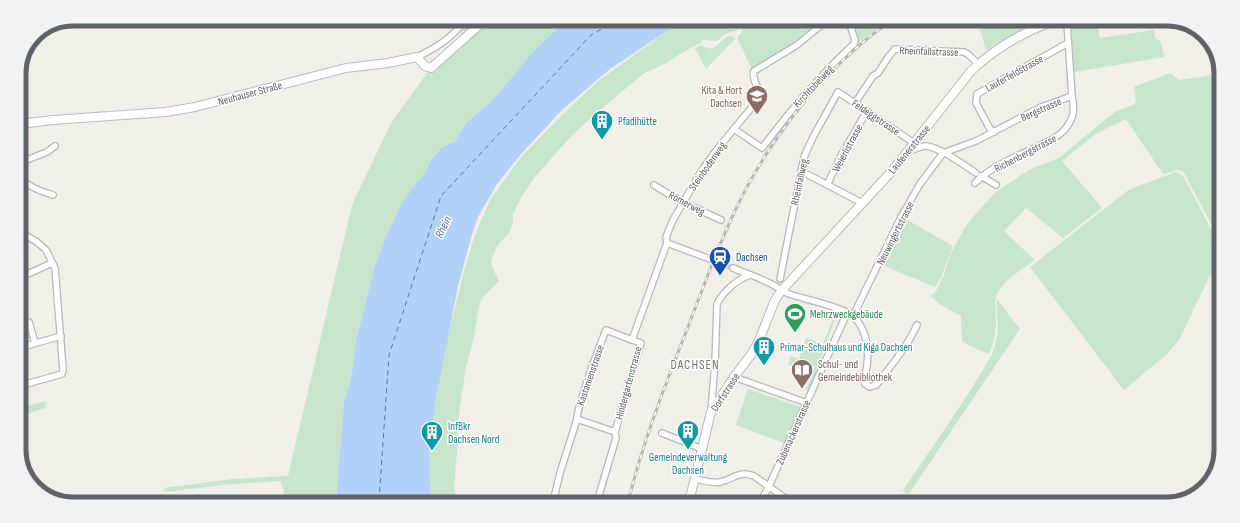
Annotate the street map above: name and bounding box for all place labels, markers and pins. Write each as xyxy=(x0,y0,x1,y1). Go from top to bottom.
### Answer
school or university icon: Kita & Hort Dachsen xyxy=(744,83,770,116)
place label: Kita & Hort Dachsen xyxy=(702,84,743,110)
building icon: Pfadihütte xyxy=(589,108,615,141)
place label: Pfadihütte xyxy=(618,115,657,128)
station icon: Dachsen xyxy=(707,244,733,277)
place label: Dachsen xyxy=(736,251,768,264)
sports icon: Mehrzweckgebäude xyxy=(782,301,808,334)
place label: Mehrzweckgebäude xyxy=(810,308,883,321)
building icon: Primar-Schulhaus und Kiga Dachsen xyxy=(751,334,777,367)
place label: Primar-Schulhaus und Kiga Dachsen xyxy=(780,341,913,354)
library icon: Schul- und Gemeindebibliothek xyxy=(789,357,815,390)
place label: Schul- und Gemeindebibliothek xyxy=(818,358,893,384)
building icon: Gemeindeverwaltung Dachsen xyxy=(675,418,701,451)
building icon: InfBkr Dachsen Nord xyxy=(419,419,445,452)
place label: InfBkr Dachsen Nord xyxy=(448,420,500,446)
place label: Gemeindeverwaltung Dachsen xyxy=(649,451,728,477)

